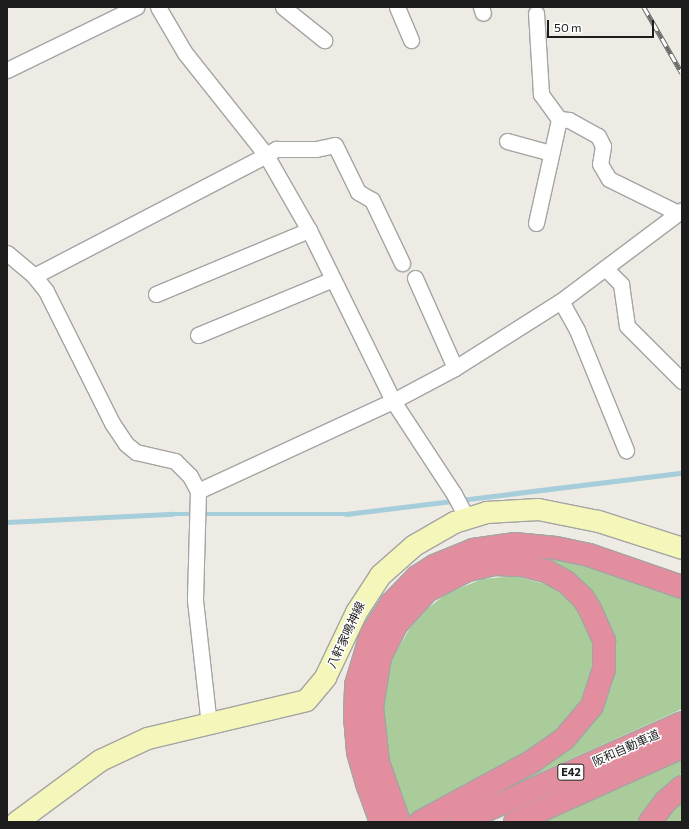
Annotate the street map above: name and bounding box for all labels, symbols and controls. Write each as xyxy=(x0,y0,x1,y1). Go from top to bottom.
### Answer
scale bar xyxy=(549,12,656,38)
text: 50 m xyxy=(554,20,582,34)
street label: 八軒家鳴神線 xyxy=(324,599,368,671)
street label: 阪和自動車道 xyxy=(590,727,662,769)
road number: E42 xyxy=(557,763,585,781)

